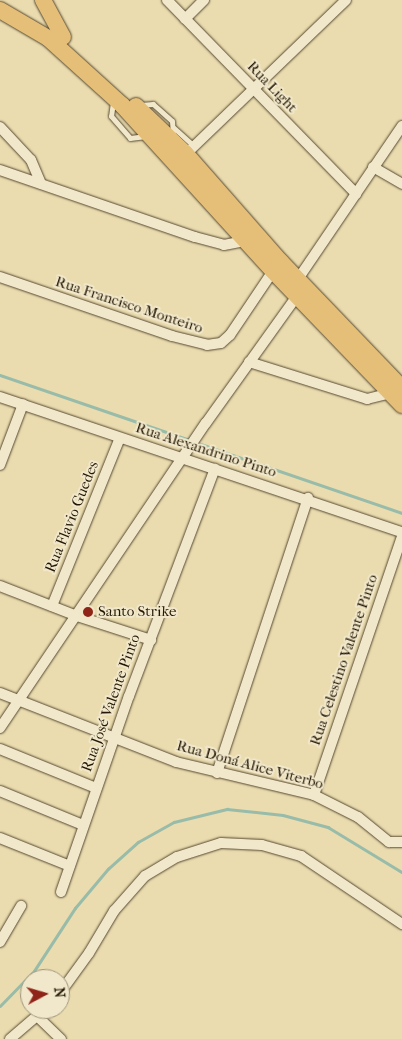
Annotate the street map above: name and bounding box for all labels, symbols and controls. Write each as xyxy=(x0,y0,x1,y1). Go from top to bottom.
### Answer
street label: Rua Light xyxy=(243,58,301,116)
street label: Rua Francisco Monteiro xyxy=(53,273,205,337)
street label: Rua Alexandrino Pinto xyxy=(133,419,279,481)
street label: Rua Flavio Guedes xyxy=(41,459,103,575)
street label: Rua Celestino Valente Pinto xyxy=(306,572,382,748)
place label: Santo Strike xyxy=(98,603,176,621)
marker: Santo Strike xyxy=(82,606,94,618)
street label: Rua José Valente Pinto xyxy=(78,632,144,774)
street label: Rua Doná Alice Viterbo xyxy=(175,737,325,793)
north arrow xyxy=(20,969,70,1019)
text: N xyxy=(50,986,68,999)

